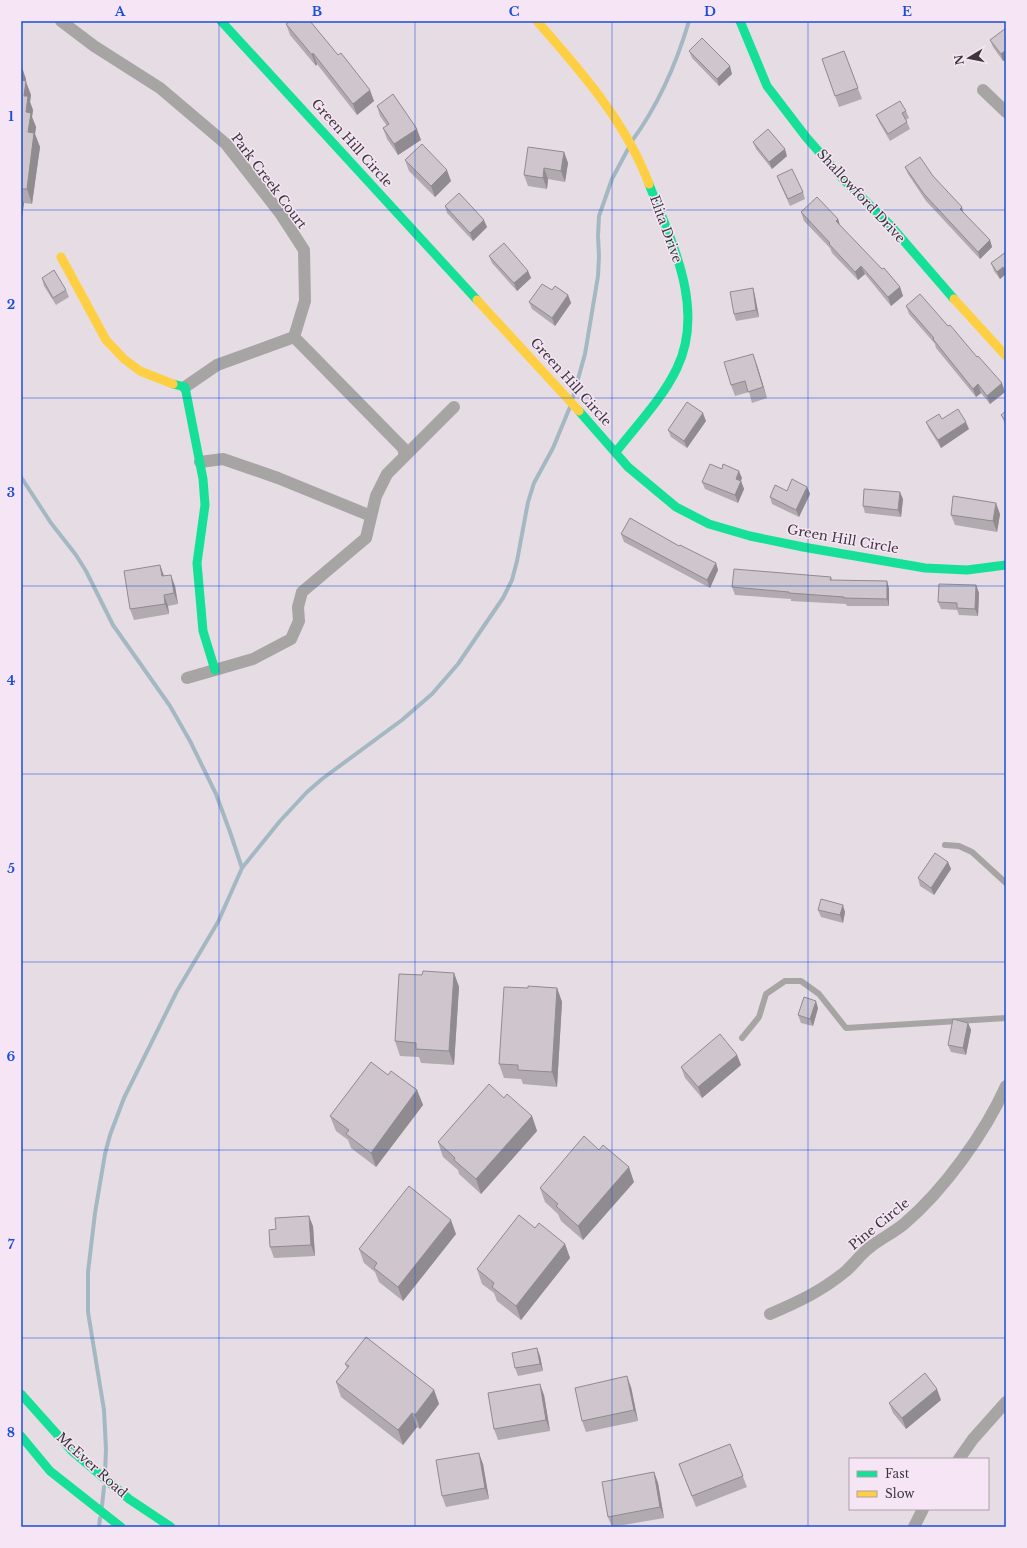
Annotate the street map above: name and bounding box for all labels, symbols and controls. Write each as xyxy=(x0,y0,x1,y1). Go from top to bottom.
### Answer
text: A xyxy=(114,3,126,20)
text: B xyxy=(312,3,322,20)
text: C xyxy=(509,3,520,20)
text: D xyxy=(704,3,716,20)
text: E xyxy=(902,3,912,20)
north arrow xyxy=(949,38,989,78)
text: N xyxy=(951,53,967,66)
street label: Green Hill Circle xyxy=(308,95,396,191)
text: 1 xyxy=(8,108,14,125)
street label: Park Creek Court xyxy=(227,130,311,232)
street label: Shallowford Drive xyxy=(813,146,909,246)
street label: Elita Drive xyxy=(646,193,686,265)
text: 2 xyxy=(7,296,15,313)
street label: Green Hill Circle xyxy=(527,334,615,430)
text: 3 xyxy=(7,484,15,501)
street label: Green Hill Circle xyxy=(786,521,900,557)
text: 4 xyxy=(7,672,16,689)
text: 5 xyxy=(7,860,15,877)
text: 6 xyxy=(7,1048,16,1065)
street label: Pine Circle xyxy=(845,1194,913,1254)
text: 7 xyxy=(8,1236,15,1253)
text: 8 xyxy=(7,1424,15,1441)
street label: McEver Road xyxy=(53,1429,131,1501)
legend xyxy=(849,1458,989,1510)
text: Fast xyxy=(885,1466,910,1481)
text: Slow xyxy=(885,1486,915,1501)

